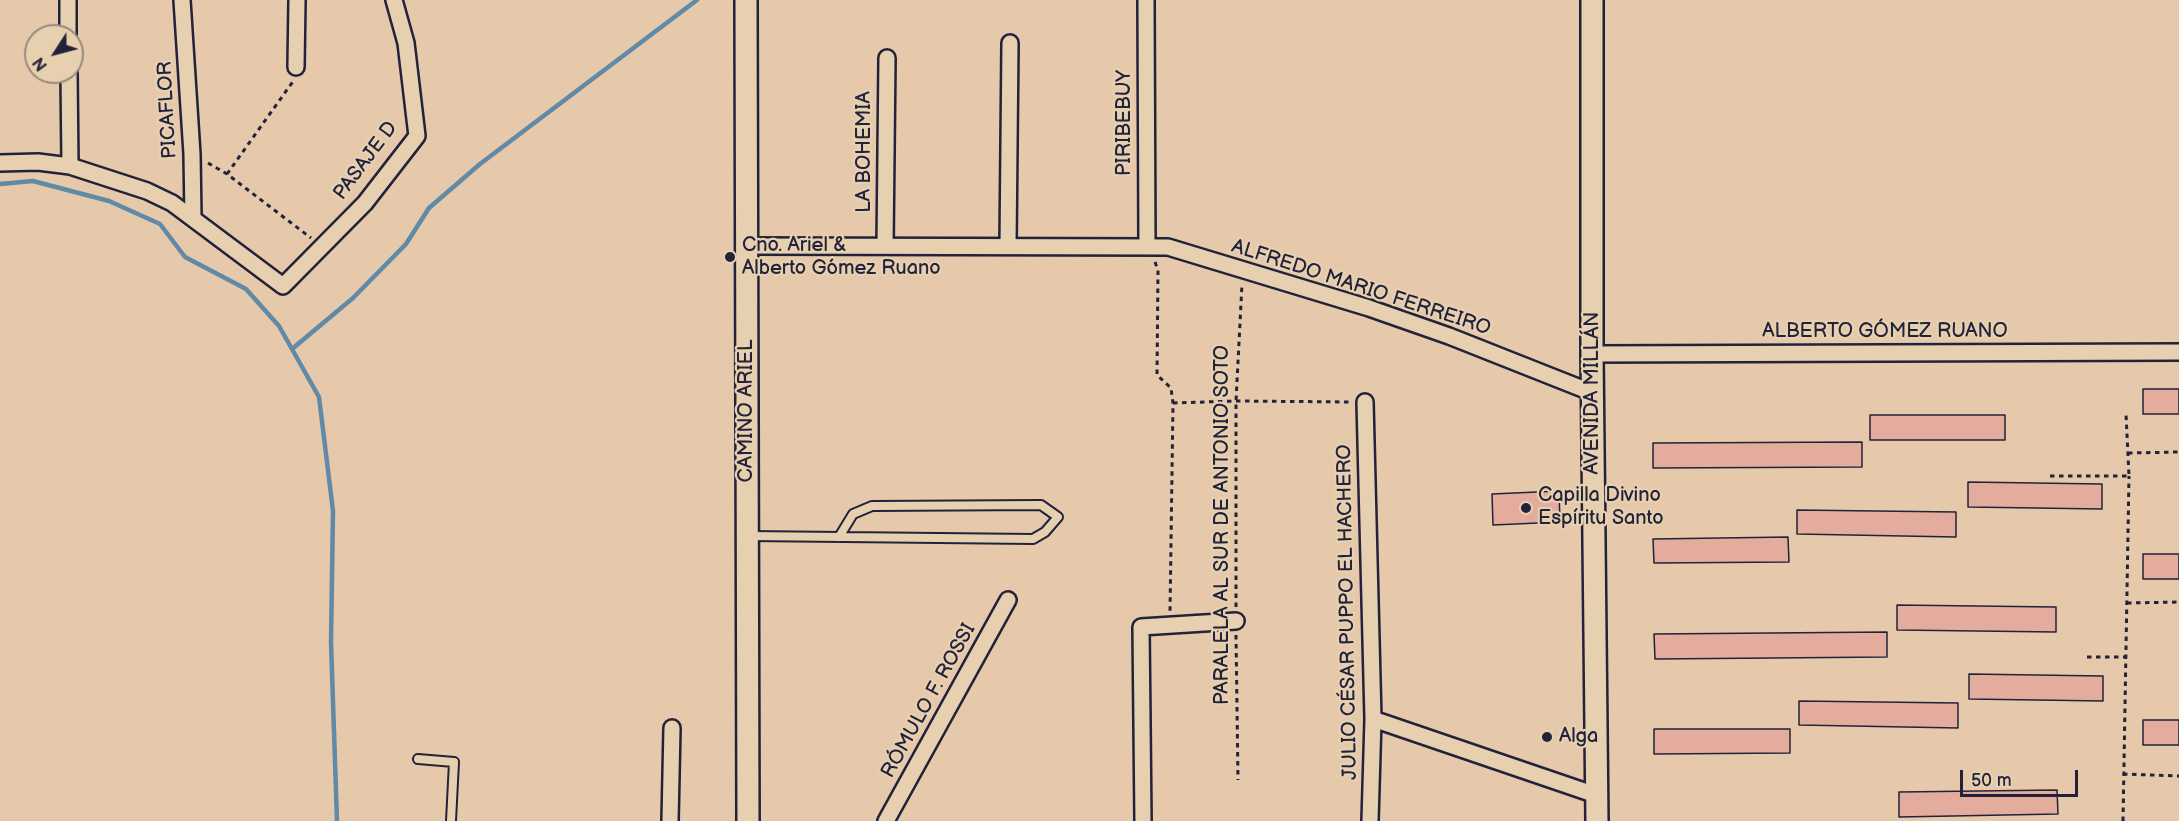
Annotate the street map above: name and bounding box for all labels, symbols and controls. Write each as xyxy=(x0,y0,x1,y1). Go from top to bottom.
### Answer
north arrow xyxy=(24,24,84,84)
text: N xyxy=(29,53,52,74)
street label: PICAFLOR xyxy=(153,61,183,159)
street label: PIRIBEBUY xyxy=(1113,70,1137,176)
street label: LA BOHEMIA xyxy=(853,91,877,213)
street label: PASAJE D xyxy=(329,117,403,205)
place label: Cno. Ariel & Alberto Gómez Ruano xyxy=(742,234,941,281)
street label: ALFREDO MARIO FERREIRO xyxy=(1228,235,1494,341)
marker: Cno. Ariel & Alberto Gómez Ruano xyxy=(723,250,737,264)
street label: AVENIDA MILLÁN xyxy=(1581,312,1605,474)
street label: ALBERTO GÓMEZ RUANO xyxy=(1762,320,2008,344)
street label: CAMINO ARIEL xyxy=(735,340,759,482)
street label: PARALELA AL SUR DE ANTONIO SOTO xyxy=(1211,345,1235,705)
street label: JULIO CÉSAR PUPPO EL HACHERO xyxy=(1333,444,1363,780)
place label: Capilla Divino Espíritu Santo xyxy=(1538,484,1663,531)
marker: Capilla Divino Espíritu Santo xyxy=(1519,501,1533,515)
street label: RÓMULO F. ROSSI xyxy=(877,620,981,782)
place label: Alga xyxy=(1559,725,1598,749)
marker: Alga xyxy=(1540,730,1554,744)
scale bar xyxy=(1963,758,2082,796)
text: 50 m xyxy=(1971,770,2012,791)

